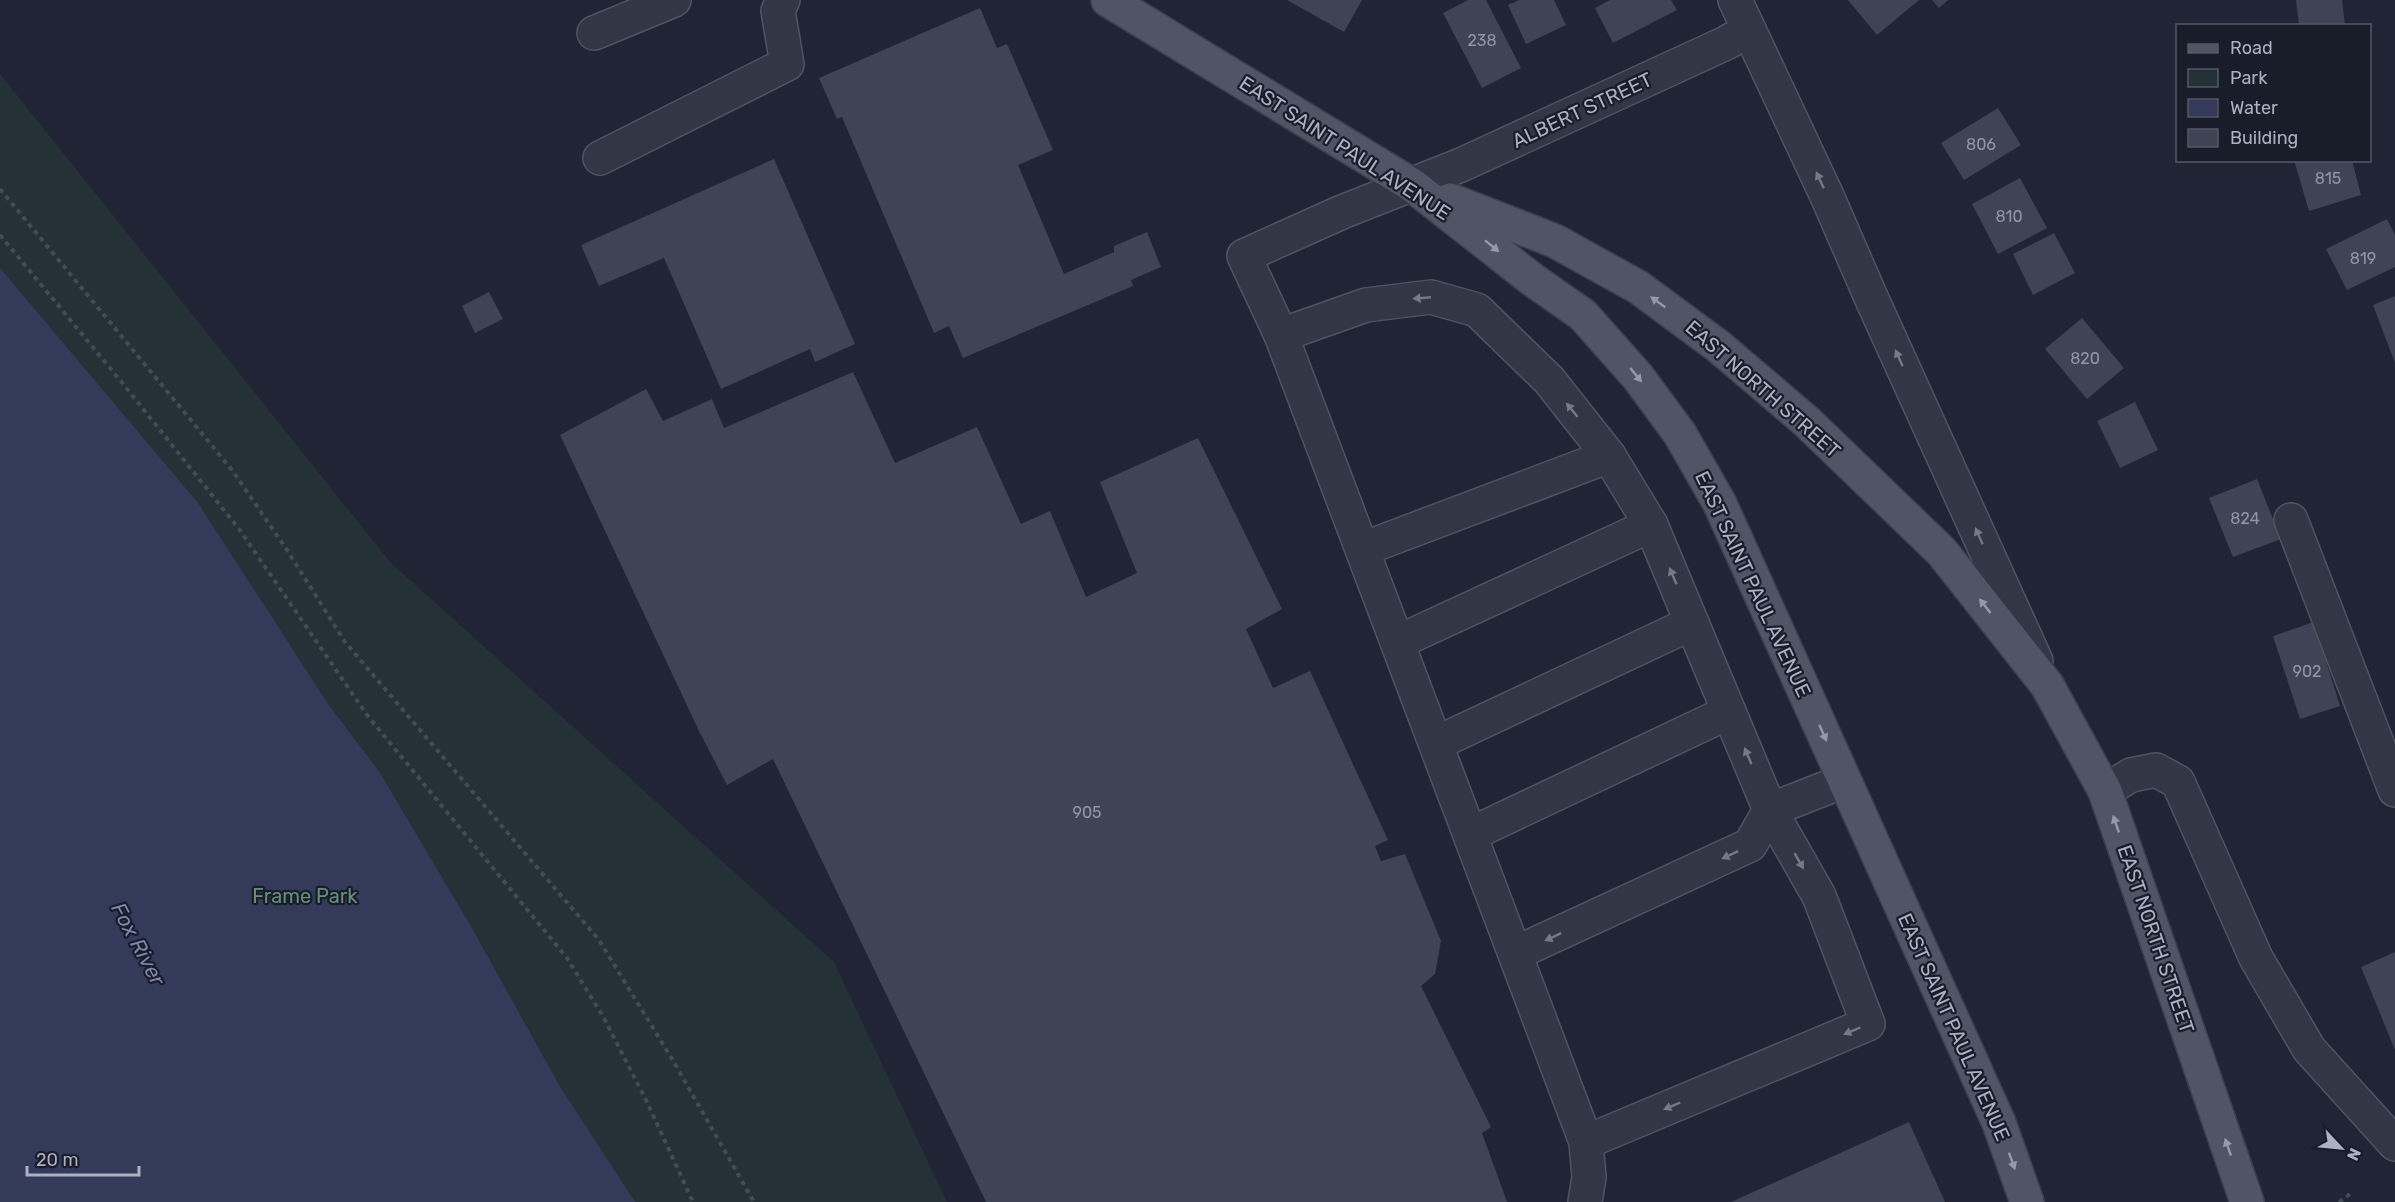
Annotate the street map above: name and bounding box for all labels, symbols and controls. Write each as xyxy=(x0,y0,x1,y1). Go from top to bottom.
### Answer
legend xyxy=(2176,24,2371,162)
house number: 238 xyxy=(1467,31,1497,50)
text: Road xyxy=(2230,37,2273,59)
street label: ALBERT STREET xyxy=(1508,67,1656,153)
text: Park xyxy=(2230,67,2268,89)
street label: EAST SAINT PAUL AVENUE xyxy=(1235,71,1455,225)
text: Water xyxy=(2230,97,2278,119)
text: Building xyxy=(2230,127,2298,149)
house number: 806 xyxy=(1966,135,1996,154)
house number: 815 xyxy=(2315,169,2341,188)
one-way arrow xyxy=(1815,171,1825,189)
house number: 810 xyxy=(1995,207,2023,226)
one-way arrow xyxy=(1484,239,1499,252)
house number: 819 xyxy=(2350,249,2376,268)
one-way arrow xyxy=(1413,293,1432,303)
one-way arrow xyxy=(1651,297,1666,309)
street label: EAST NORTH STREET xyxy=(1681,315,1846,463)
house number: 820 xyxy=(2070,349,2100,368)
one-way arrow xyxy=(1894,350,1903,367)
one-way arrow xyxy=(1630,367,1643,383)
one-way arrow xyxy=(1566,402,1579,418)
street label: EAST SAINT PAUL AVENUE xyxy=(1690,467,1816,701)
house number: 824 xyxy=(2230,509,2260,528)
one-way arrow xyxy=(1974,527,1983,545)
one-way arrow xyxy=(1668,567,1677,585)
one-way arrow xyxy=(1978,598,1991,614)
house number: 902 xyxy=(2292,662,2322,681)
one-way arrow xyxy=(1818,725,1827,742)
one-way arrow xyxy=(1743,747,1752,765)
house number: 905 xyxy=(1072,803,1102,822)
one-way arrow xyxy=(2111,815,2121,833)
street label: EAST NORTH STREET xyxy=(2113,842,2200,1037)
one-way arrow xyxy=(1721,850,1738,859)
one-way arrow xyxy=(1794,853,1804,870)
park label: Frame Park xyxy=(252,884,358,908)
water label: Fox River xyxy=(106,898,171,990)
street label: EAST SAINT PAUL AVENUE xyxy=(1893,910,2015,1144)
one-way arrow xyxy=(1544,932,1561,941)
one-way arrow xyxy=(1843,1027,1861,1036)
one-way arrow xyxy=(1663,1102,1681,1111)
north arrow xyxy=(2311,1118,2371,1178)
one-way arrow xyxy=(2223,1138,2233,1156)
scale bar xyxy=(27,1139,140,1177)
text: N xyxy=(2343,1145,2365,1164)
text: 20 m xyxy=(36,1149,78,1171)
one-way arrow xyxy=(2008,1152,2018,1170)

